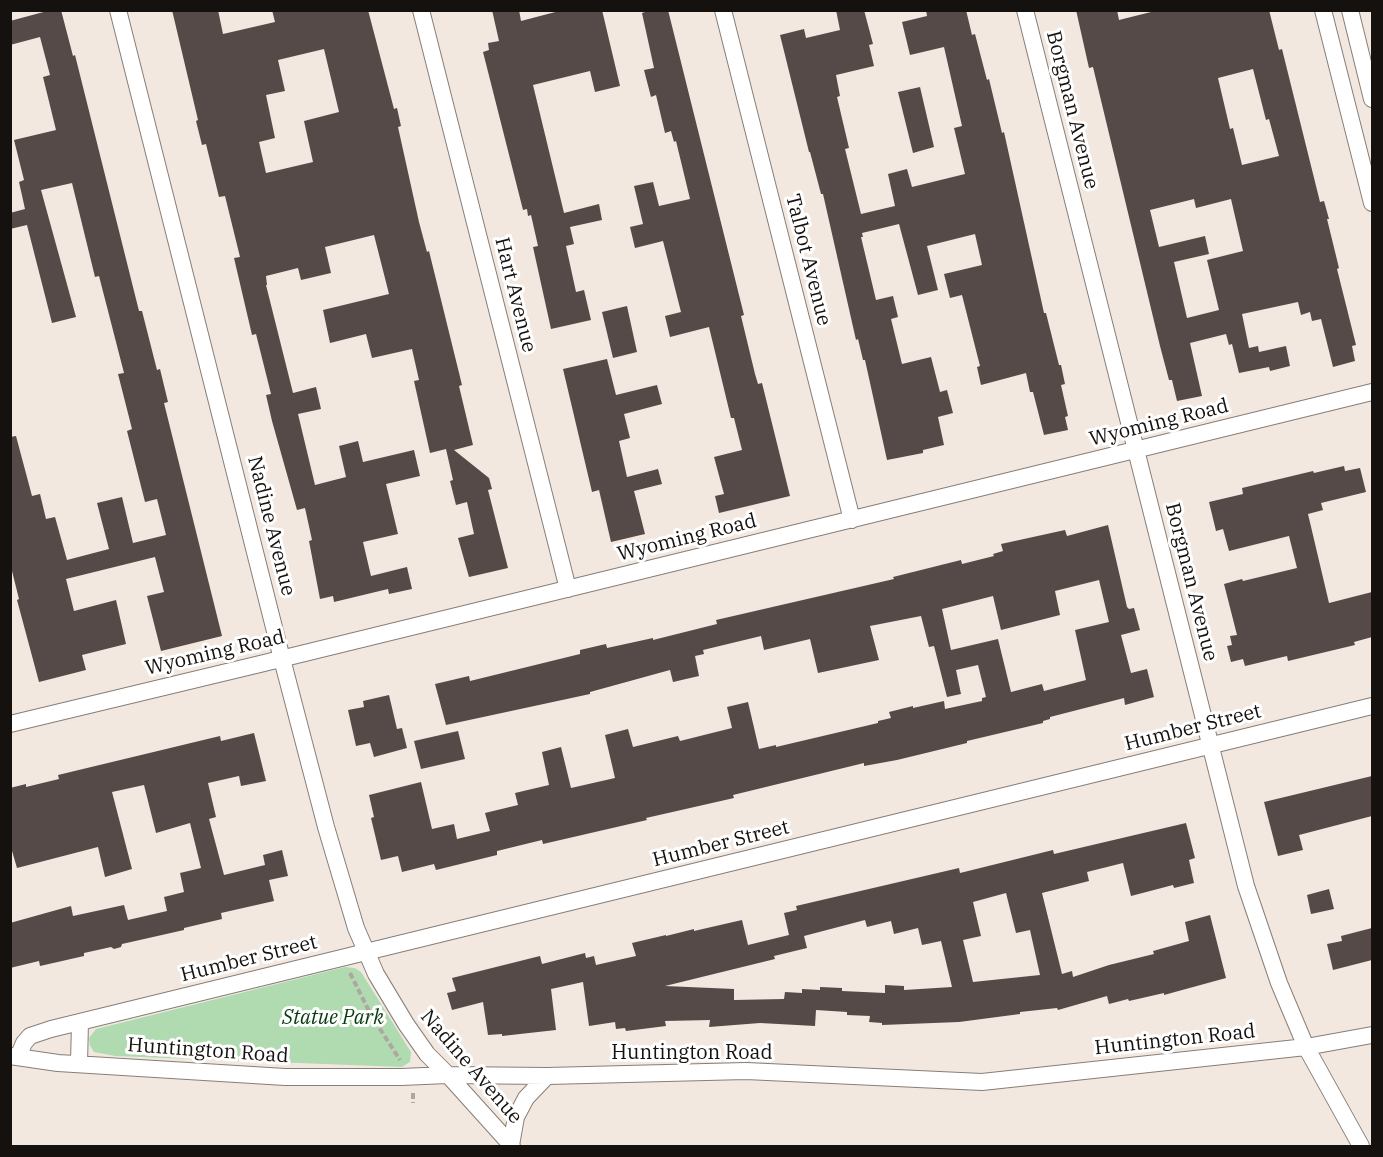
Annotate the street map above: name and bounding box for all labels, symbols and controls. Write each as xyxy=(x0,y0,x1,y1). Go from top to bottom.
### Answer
street label: Borgman Avenue xyxy=(1041,28,1103,192)
street label: Talbot Avenue xyxy=(780,192,836,328)
street label: Hart Avenue xyxy=(489,235,541,355)
street label: Wyoming Road xyxy=(1087,394,1231,452)
street label: Nadine Avenue xyxy=(242,454,300,598)
street label: Borgman Avenue xyxy=(1160,500,1222,664)
street label: Wyoming Road xyxy=(615,509,759,567)
street label: Wyoming Road xyxy=(143,625,287,681)
street label: Humber Street xyxy=(1122,699,1264,757)
street label: Humber Street xyxy=(650,815,792,873)
street label: Humber Street xyxy=(178,930,320,988)
street label: Nadine Avenue xyxy=(415,1005,527,1129)
park label: Statue Park xyxy=(282,1006,384,1030)
street label: Huntington Road xyxy=(1093,1020,1257,1060)
street label: Huntington Road xyxy=(127,1033,289,1069)
street label: Huntington Road xyxy=(611,1041,773,1065)

